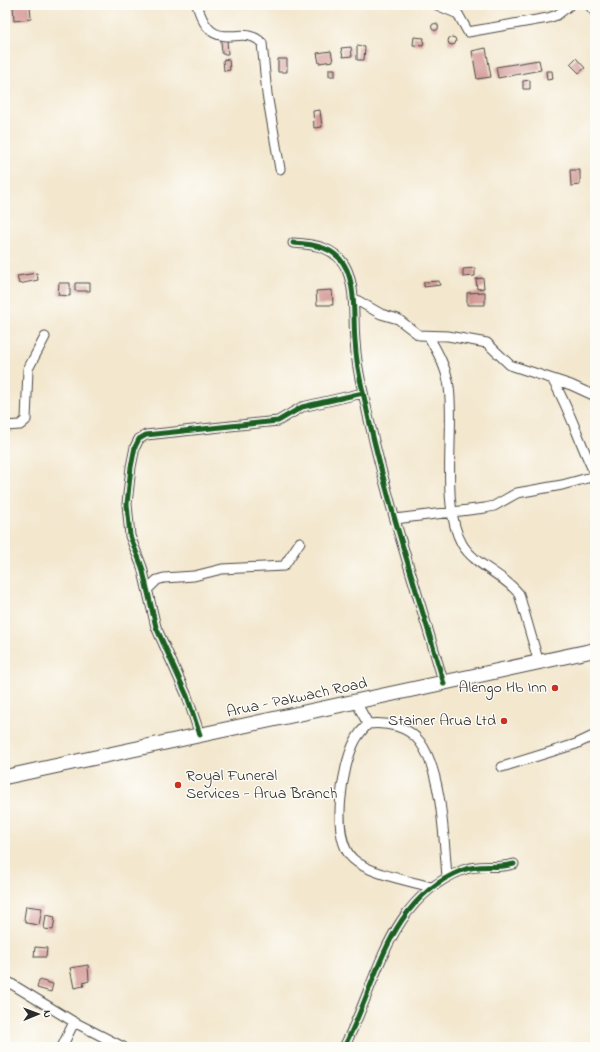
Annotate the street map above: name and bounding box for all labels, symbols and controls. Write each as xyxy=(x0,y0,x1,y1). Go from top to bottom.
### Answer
street label: Arua - Pakwach Road xyxy=(224,671,370,725)
place label: Alengo Hb Inn xyxy=(459,676,547,700)
marker: Alengo Hb Inn xyxy=(550,683,560,693)
place label: Stainer Arua Ltd xyxy=(388,709,496,733)
marker: Stainer Arua Ltd xyxy=(499,716,509,726)
place label: Royal Funeral Services - Arua Branch xyxy=(186,764,337,806)
marker: Royal Funeral Services - Arua Branch xyxy=(173,780,183,790)
north arrow xyxy=(18,994,58,1034)
text: N xyxy=(39,1010,55,1018)

